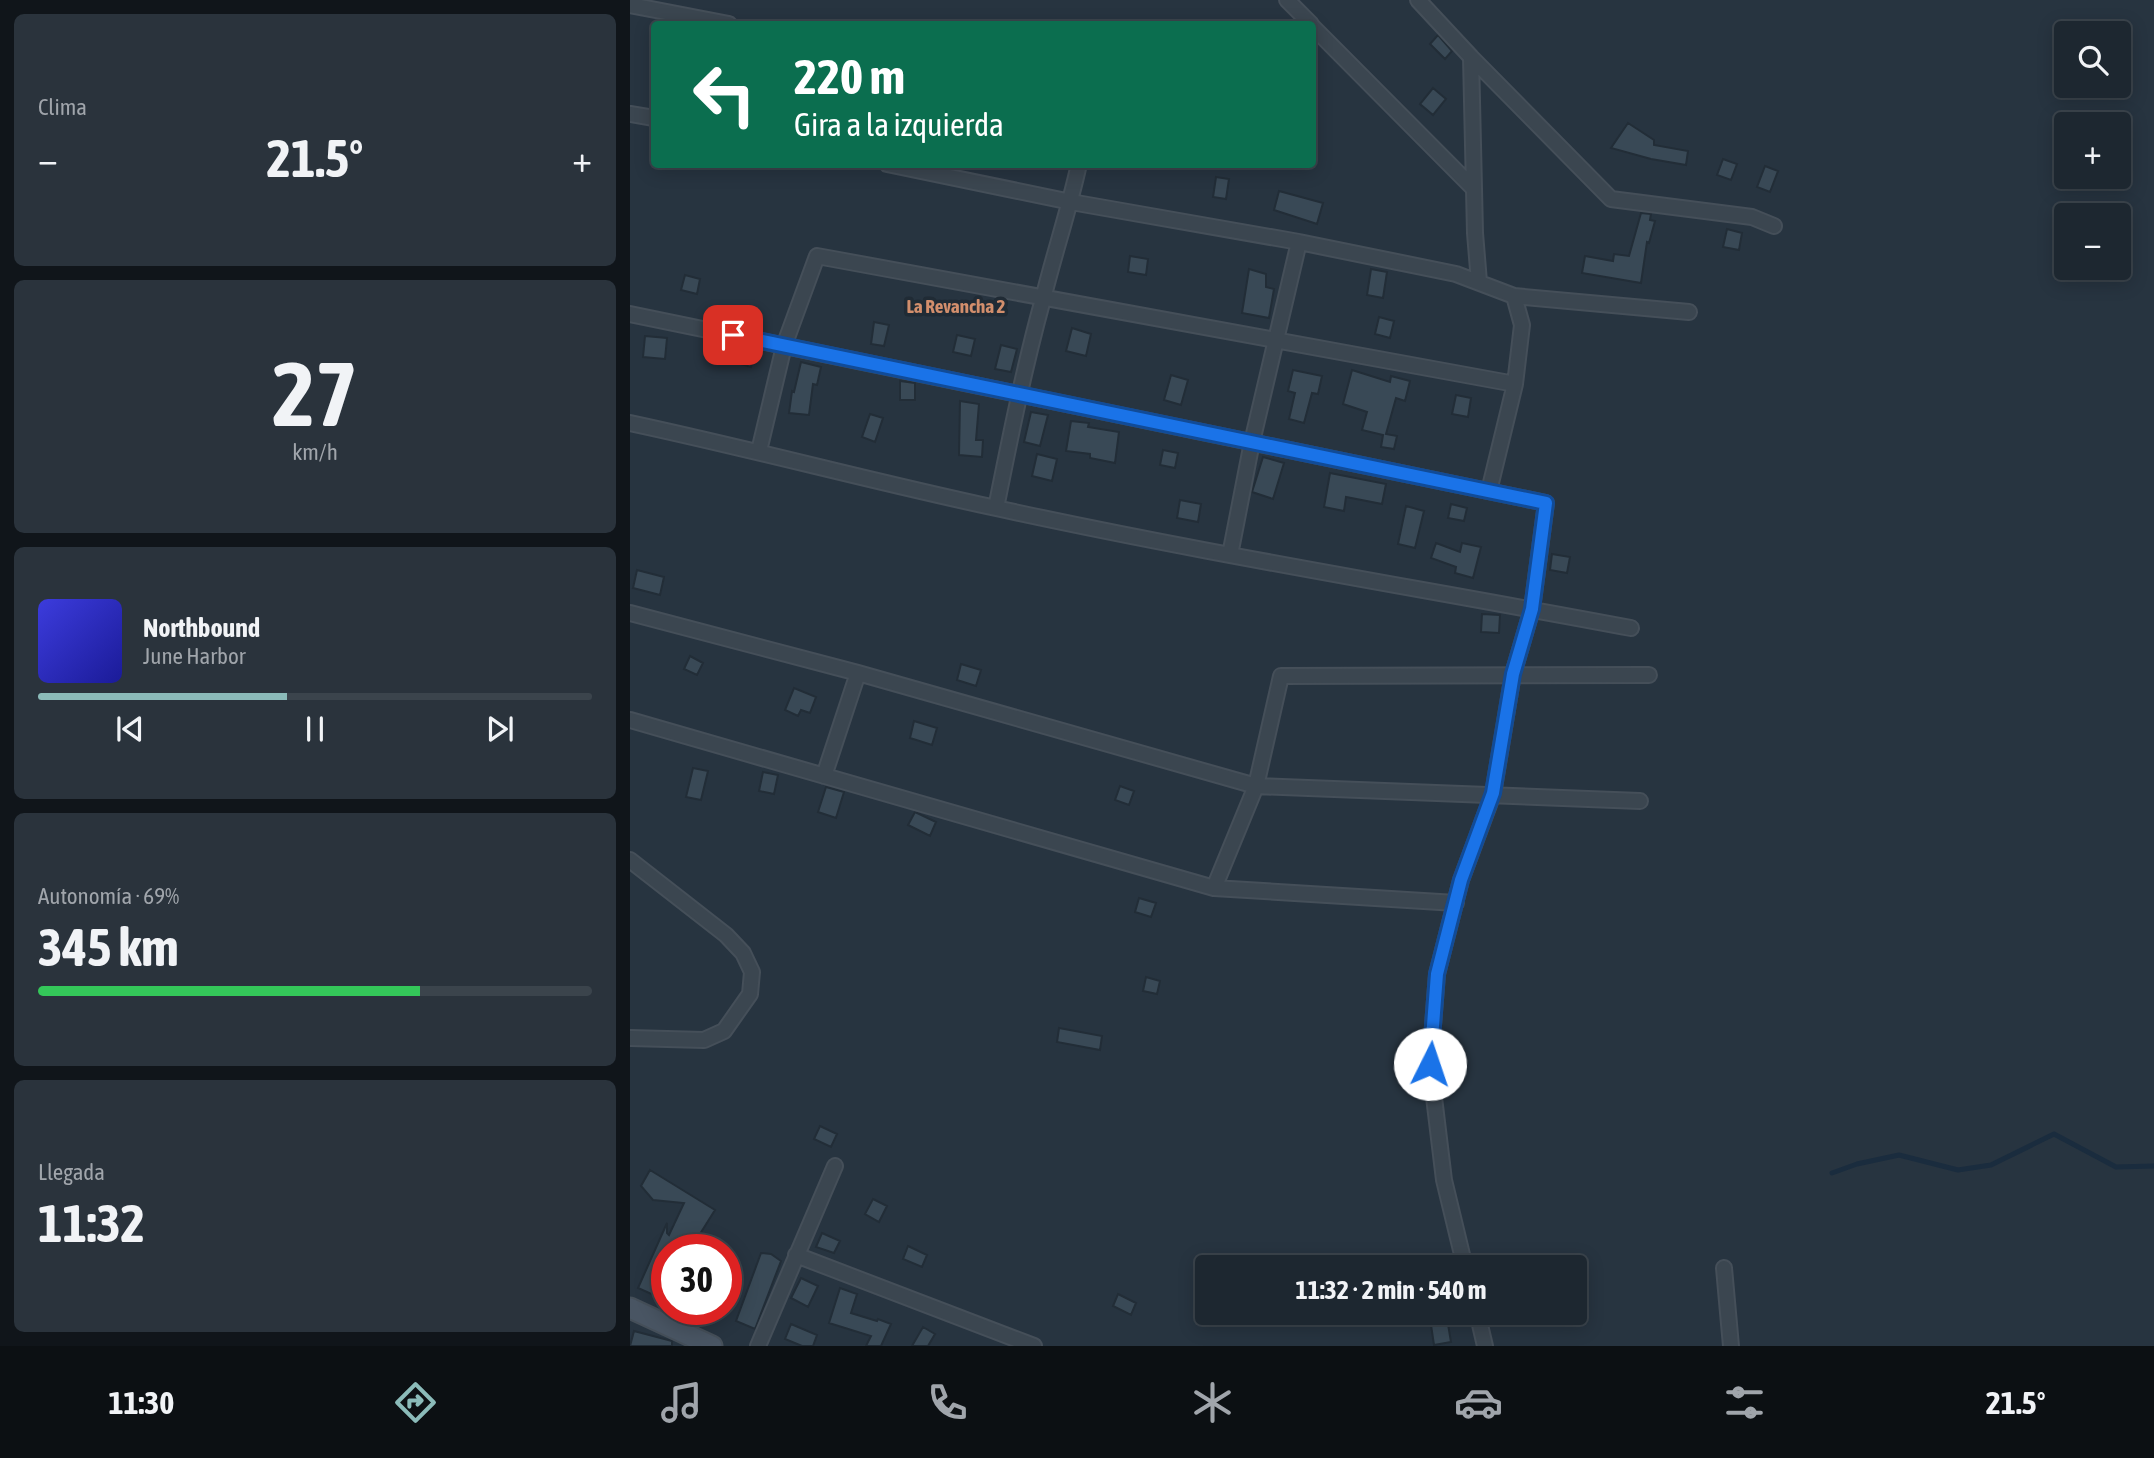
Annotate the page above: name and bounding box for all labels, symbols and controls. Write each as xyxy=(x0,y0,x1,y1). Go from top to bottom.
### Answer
map controls xyxy=(2054,21,2131,280)
button: search xyxy=(2054,21,2131,98)
text: 220 m xyxy=(794,48,905,104)
icon: left xyxy=(679,49,770,140)
text: Clima xyxy=(38,94,87,120)
text: Gira a la izquierda xyxy=(794,106,1004,143)
button: + xyxy=(2054,112,2131,189)
text: 21.5° xyxy=(267,128,363,188)
text: − xyxy=(38,137,58,180)
text: + xyxy=(572,137,592,180)
button: − xyxy=(2054,203,2131,280)
district label: La Revancha 2 xyxy=(906,295,1006,317)
pin xyxy=(703,305,763,365)
icon: arrive xyxy=(714,316,752,354)
text: 27 xyxy=(272,341,358,445)
text: km/h xyxy=(292,439,338,465)
text: Northbound xyxy=(143,613,260,643)
text: June Harbor xyxy=(143,643,246,669)
icon: previous xyxy=(111,710,149,748)
icon: pause xyxy=(296,710,334,748)
icon: next xyxy=(481,710,519,748)
text: Autonomía · 69% xyxy=(38,883,179,909)
text: 345 km xyxy=(38,917,179,977)
position arrow xyxy=(1393,1027,1467,1101)
text: Llegada xyxy=(38,1159,105,1185)
text: 11:32 xyxy=(38,1193,145,1253)
speed limit sign: 30 xyxy=(651,1234,742,1325)
text: 11:32 · 2 min · 540 m xyxy=(1296,1275,1486,1305)
icon: directions xyxy=(391,1378,440,1427)
icon: music xyxy=(657,1378,706,1427)
icon: phone xyxy=(923,1378,972,1427)
icon: climate xyxy=(1188,1378,1237,1427)
icon: car xyxy=(1454,1378,1503,1427)
icon: filters xyxy=(1720,1378,1769,1427)
text: 11:30 xyxy=(108,1384,174,1421)
text: 21.5° xyxy=(1986,1384,2045,1421)

